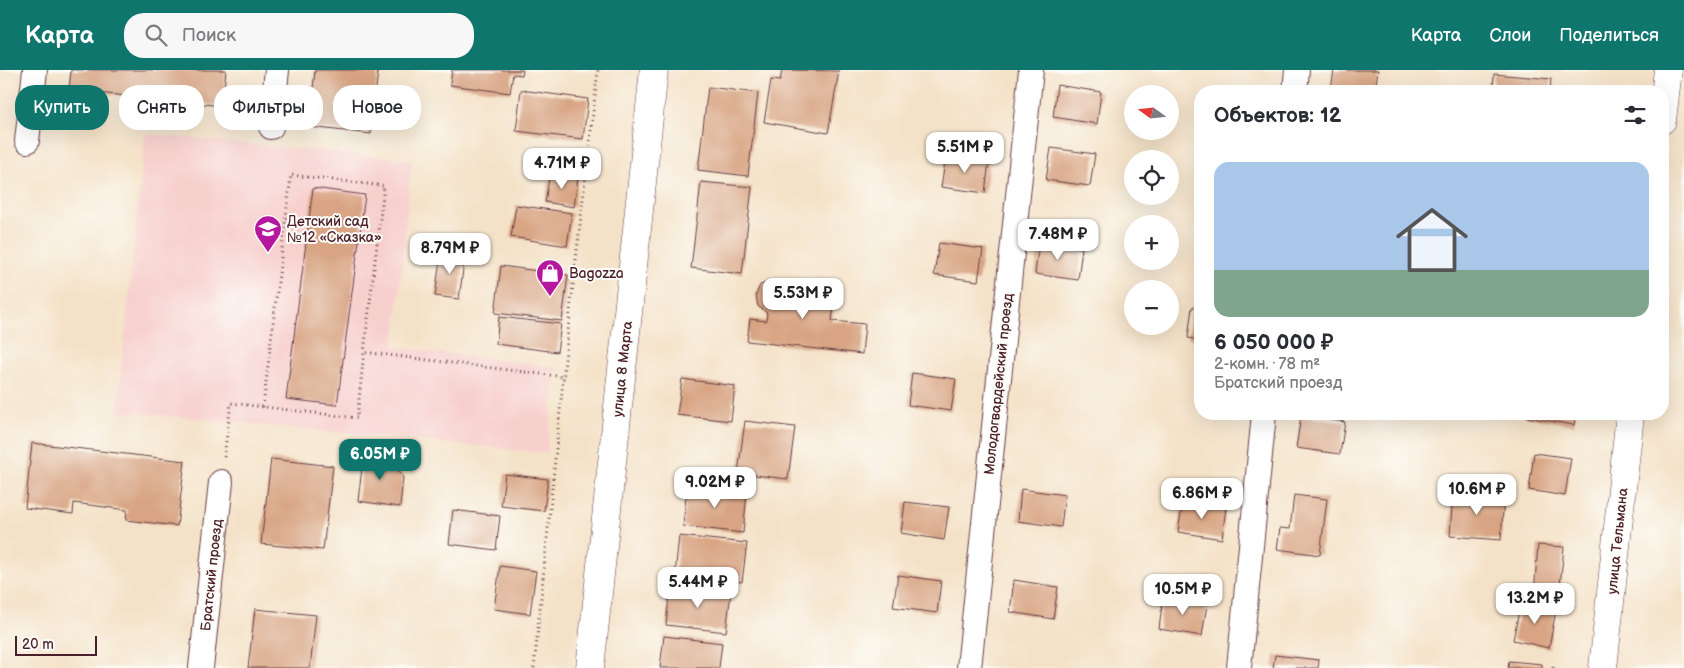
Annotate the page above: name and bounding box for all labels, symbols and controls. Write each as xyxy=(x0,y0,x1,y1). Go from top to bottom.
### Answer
search box xyxy=(124,13,474,58)
text: Карта xyxy=(25,21,94,50)
icon: search xyxy=(142,21,170,49)
text: Поиск xyxy=(182,24,236,47)
text: Карта xyxy=(1411,25,1461,46)
text: Слои xyxy=(1489,25,1531,46)
text: Поделиться xyxy=(1559,25,1659,46)
chip: Купить xyxy=(15,85,109,130)
chip: Снять xyxy=(119,85,204,130)
chip: Фильтры xyxy=(214,85,323,130)
chip: Новое xyxy=(333,85,421,130)
north arrow xyxy=(1124,85,1179,140)
map controls xyxy=(1124,85,1179,335)
icon: filters xyxy=(1621,101,1649,129)
text: Объектов: 12 xyxy=(1214,103,1341,128)
pin: 5.51M ₽ xyxy=(919,132,1011,174)
text: 5.51M ₽ xyxy=(937,138,993,157)
pin: 4.71M ₽ xyxy=(516,148,608,190)
button: locate xyxy=(1124,150,1179,205)
text: 4.71M ₽ xyxy=(534,154,590,173)
icon: home xyxy=(1387,195,1477,285)
place label: Детский сад №12 «Сказка» xyxy=(287,213,382,246)
school or university icon: Детский сад №12 «Сказка» xyxy=(253,214,283,253)
button: + xyxy=(1124,215,1179,270)
pin: 7.48M ₽ xyxy=(1012,218,1104,261)
text: 7.48M ₽ xyxy=(1029,225,1087,244)
pin: 8.79M ₽ xyxy=(404,232,496,275)
text: 8.79M ₽ xyxy=(421,239,479,258)
shop icon: Bagozza xyxy=(535,258,565,297)
place label: Bagozza xyxy=(569,265,624,282)
pin: 5.53M ₽ xyxy=(757,278,849,320)
button: − xyxy=(1124,280,1179,335)
text: 5.53M ₽ xyxy=(774,284,832,303)
street label: Молодогвардейский проезд xyxy=(980,292,1017,476)
street label: улица 8 Марта xyxy=(609,319,636,418)
text: 6 050 000 ₽ xyxy=(1214,330,1334,355)
text: 2-комн. · 78 m² xyxy=(1214,355,1320,374)
text: Братский проезд xyxy=(1214,374,1342,393)
pin: 6.05M ₽ xyxy=(334,438,426,481)
text: 6.05M ₽ xyxy=(350,445,410,464)
pin: 9.02M ₽ xyxy=(669,466,761,509)
text: 9.02M ₽ xyxy=(685,473,745,492)
pin: 10.6M ₽ xyxy=(1431,474,1523,516)
pin: 6.86M ₽ xyxy=(1156,478,1248,520)
text: 10.6M ₽ xyxy=(1448,480,1506,499)
text: 6.86M ₽ xyxy=(1172,484,1232,503)
street label: улица Тельмана xyxy=(1603,486,1632,595)
street label: Братский проезд xyxy=(197,518,226,632)
pin: 5.44M ₽ xyxy=(652,566,744,609)
text: 5.44M ₽ xyxy=(668,573,728,592)
pin: 10.5M ₽ xyxy=(1137,574,1229,616)
text: 10.5M ₽ xyxy=(1155,580,1211,599)
pin: 13.2M ₽ xyxy=(1489,582,1581,625)
text: 13.2M ₽ xyxy=(1507,589,1563,608)
scale bar xyxy=(15,633,98,656)
text: 20 m xyxy=(22,636,54,653)

